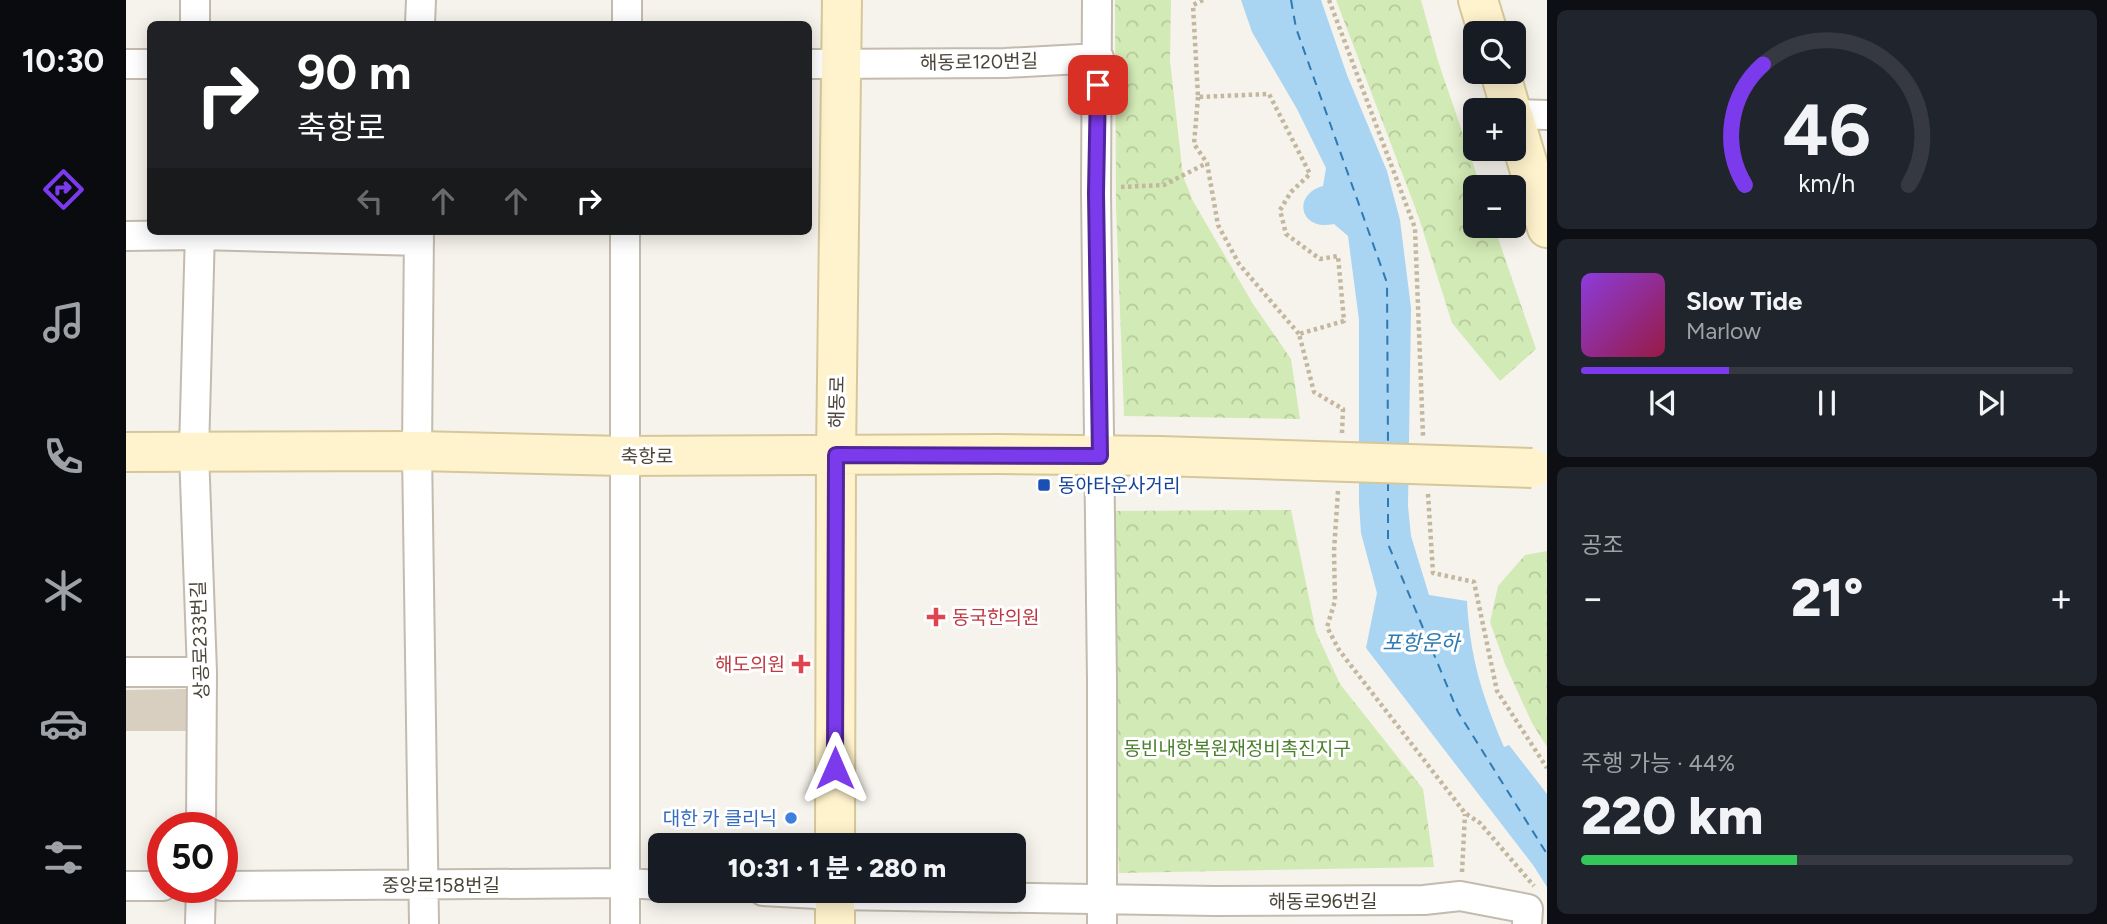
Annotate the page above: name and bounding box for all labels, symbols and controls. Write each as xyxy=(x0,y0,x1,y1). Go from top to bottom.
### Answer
map controls xyxy=(1463,21,1526,238)
button: search xyxy=(1463,21,1526,84)
text: 10:30 xyxy=(22,42,104,80)
text: 90 m xyxy=(297,42,412,101)
icon: right xyxy=(182,49,273,140)
street label: 해동로120번길 xyxy=(920,49,1038,75)
pin xyxy=(1068,55,1128,115)
icon: arrive xyxy=(1079,66,1117,104)
text: 46 xyxy=(1783,87,1871,174)
button: + xyxy=(1463,98,1526,161)
text: 축항로 xyxy=(297,109,385,147)
icon: directions xyxy=(39,165,88,214)
text: km/h xyxy=(1798,168,1856,198)
button: − xyxy=(1463,175,1526,238)
icon: left xyxy=(351,182,389,220)
icon: ahead xyxy=(424,182,462,220)
icon: ahead xyxy=(497,182,535,220)
icon: right xyxy=(570,182,608,220)
text: Slow Tide xyxy=(1686,285,1802,317)
icon: music xyxy=(39,298,88,347)
text: Marlow xyxy=(1686,317,1761,345)
street label: 해동로 xyxy=(825,376,849,428)
icon: previous xyxy=(1644,384,1682,422)
icon: pause xyxy=(1808,384,1846,422)
icon: next xyxy=(1972,384,2010,422)
icon: phone xyxy=(39,432,88,481)
street label: 축항로 xyxy=(621,445,673,468)
place label: 동아타운사거리 xyxy=(1058,474,1180,497)
marker: 동아타운사거리 xyxy=(1036,477,1052,493)
text: 공조 xyxy=(1581,531,1623,559)
icon: climate xyxy=(39,566,88,615)
text: 21° xyxy=(1791,567,1863,629)
text: − xyxy=(1581,575,1605,621)
text: + xyxy=(2049,575,2073,621)
street label: 상공로233번길 xyxy=(186,580,214,700)
place label: 동국한의원 xyxy=(952,606,1039,629)
marker: 동국한의원 xyxy=(926,607,946,627)
water label: 포항운하 xyxy=(1382,630,1462,655)
place label: 해도의원 xyxy=(715,653,785,676)
marker: 해도의원 xyxy=(791,654,811,674)
icon: car xyxy=(39,699,88,748)
position arrow xyxy=(798,731,872,805)
park label: 동빈내항복원재정비촉진지구 xyxy=(1123,737,1351,760)
text: 주행 가능 · 44% xyxy=(1581,749,1735,777)
text: 220 km xyxy=(1581,785,1763,847)
place label: 대한 카 클리닉 xyxy=(663,807,777,830)
marker: 대한 카 클리닉 xyxy=(783,810,799,826)
speed limit sign: 50 xyxy=(147,812,238,903)
icon: filters xyxy=(39,833,88,882)
text: 10:31 · 1 분 · 280 m xyxy=(728,852,946,884)
street label: 중앙로158번길 xyxy=(382,874,500,897)
street label: 해동로96번길 xyxy=(1269,890,1377,913)

